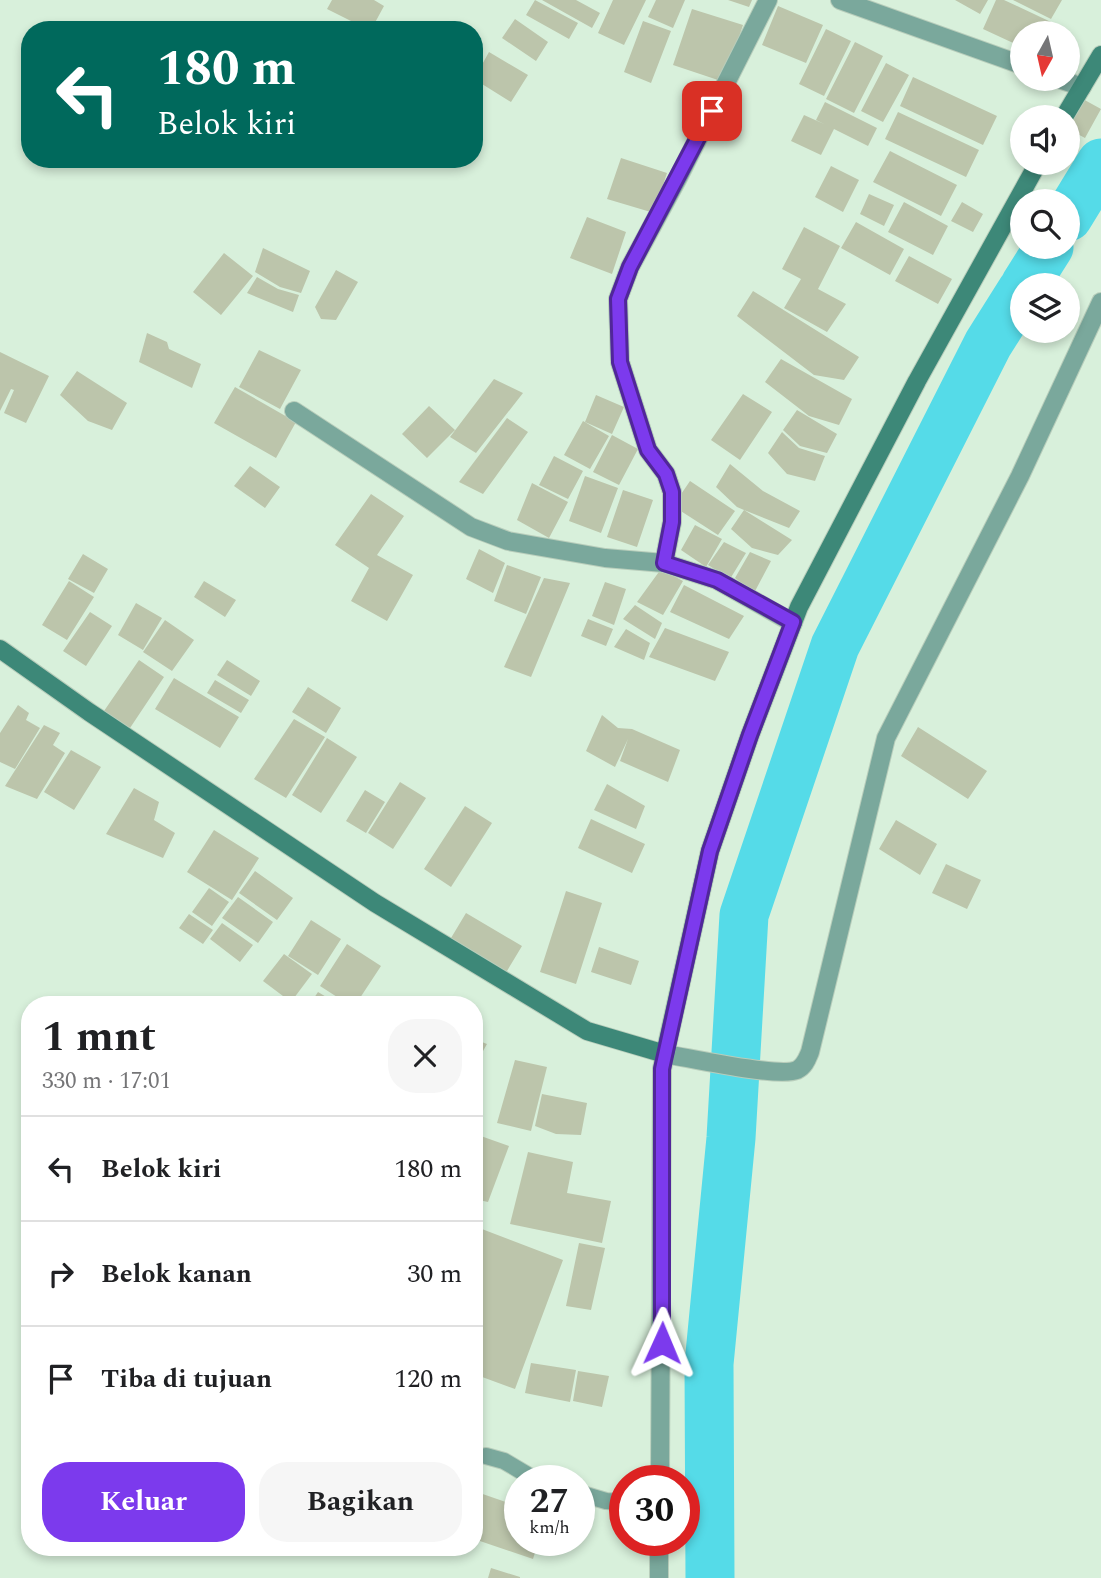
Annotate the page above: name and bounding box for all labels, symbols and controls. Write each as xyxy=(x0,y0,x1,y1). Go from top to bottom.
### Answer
north arrow xyxy=(1010,21,1080,91)
map controls xyxy=(1010,21,1080,343)
text: 180 m xyxy=(157,32,296,107)
icon: left xyxy=(42,49,133,140)
pin xyxy=(682,81,742,141)
icon: arrive xyxy=(693,92,731,130)
text: Belok kiri xyxy=(157,100,296,149)
button: sound xyxy=(1010,105,1080,175)
button: search xyxy=(1010,189,1080,259)
button: layers xyxy=(1010,273,1080,343)
text: 1 mnt xyxy=(42,1006,156,1069)
button: close xyxy=(388,1019,462,1093)
text: 330 m · 17:01 xyxy=(42,1064,171,1099)
text: Belok kiri xyxy=(101,1149,221,1189)
text: 180 m xyxy=(394,1149,462,1189)
icon: left xyxy=(42,1150,80,1188)
text: Belok kanan xyxy=(101,1254,252,1294)
text: 30 m xyxy=(407,1254,462,1294)
icon: right xyxy=(42,1255,80,1293)
position arrow xyxy=(625,1306,699,1380)
text: Tiba di tujuan xyxy=(101,1359,272,1399)
text: 120 m xyxy=(394,1359,462,1399)
icon: arrive xyxy=(42,1360,80,1398)
button: Keluar xyxy=(42,1462,245,1542)
button: Bagikan xyxy=(259,1462,462,1542)
speed limit sign: 30 xyxy=(609,1465,700,1556)
text: 27 xyxy=(530,1475,569,1528)
text: km/h xyxy=(529,1514,570,1541)

